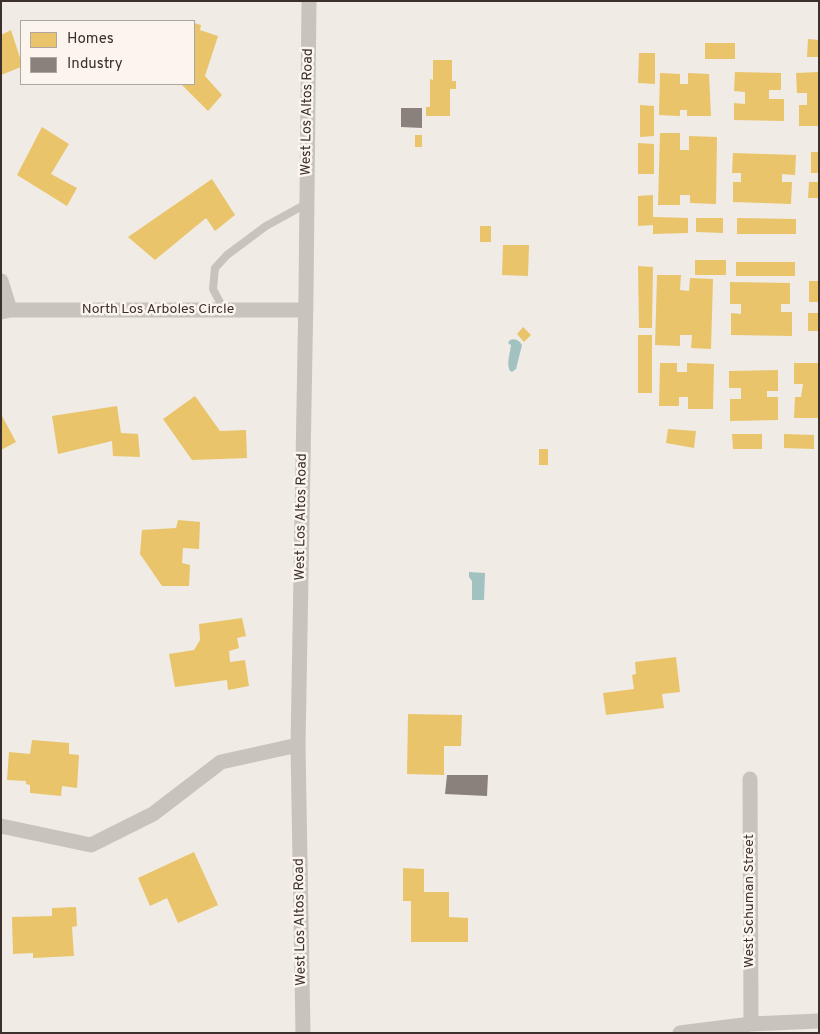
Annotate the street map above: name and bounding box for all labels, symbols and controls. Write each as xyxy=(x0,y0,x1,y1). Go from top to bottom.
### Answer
legend xyxy=(20,20,195,85)
text: Homes xyxy=(67,30,114,49)
street label: West Los Altos Road xyxy=(298,48,318,176)
text: Industry xyxy=(67,55,123,74)
street label: North Los Arboles Circle xyxy=(82,302,234,318)
street label: West Los Altos Road xyxy=(292,453,312,581)
street label: West Schuman Street xyxy=(742,834,758,968)
street label: West Los Altos Road xyxy=(291,858,311,986)

